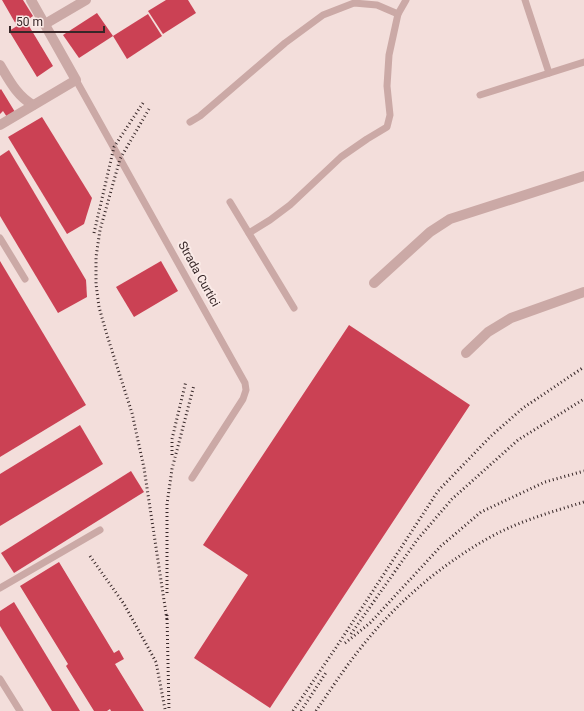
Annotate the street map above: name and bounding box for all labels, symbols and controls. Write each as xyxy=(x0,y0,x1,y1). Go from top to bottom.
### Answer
scale bar xyxy=(10,8,104,34)
text: 50 m xyxy=(16,15,43,29)
street label: Strada Curtici xyxy=(175,239,223,309)

